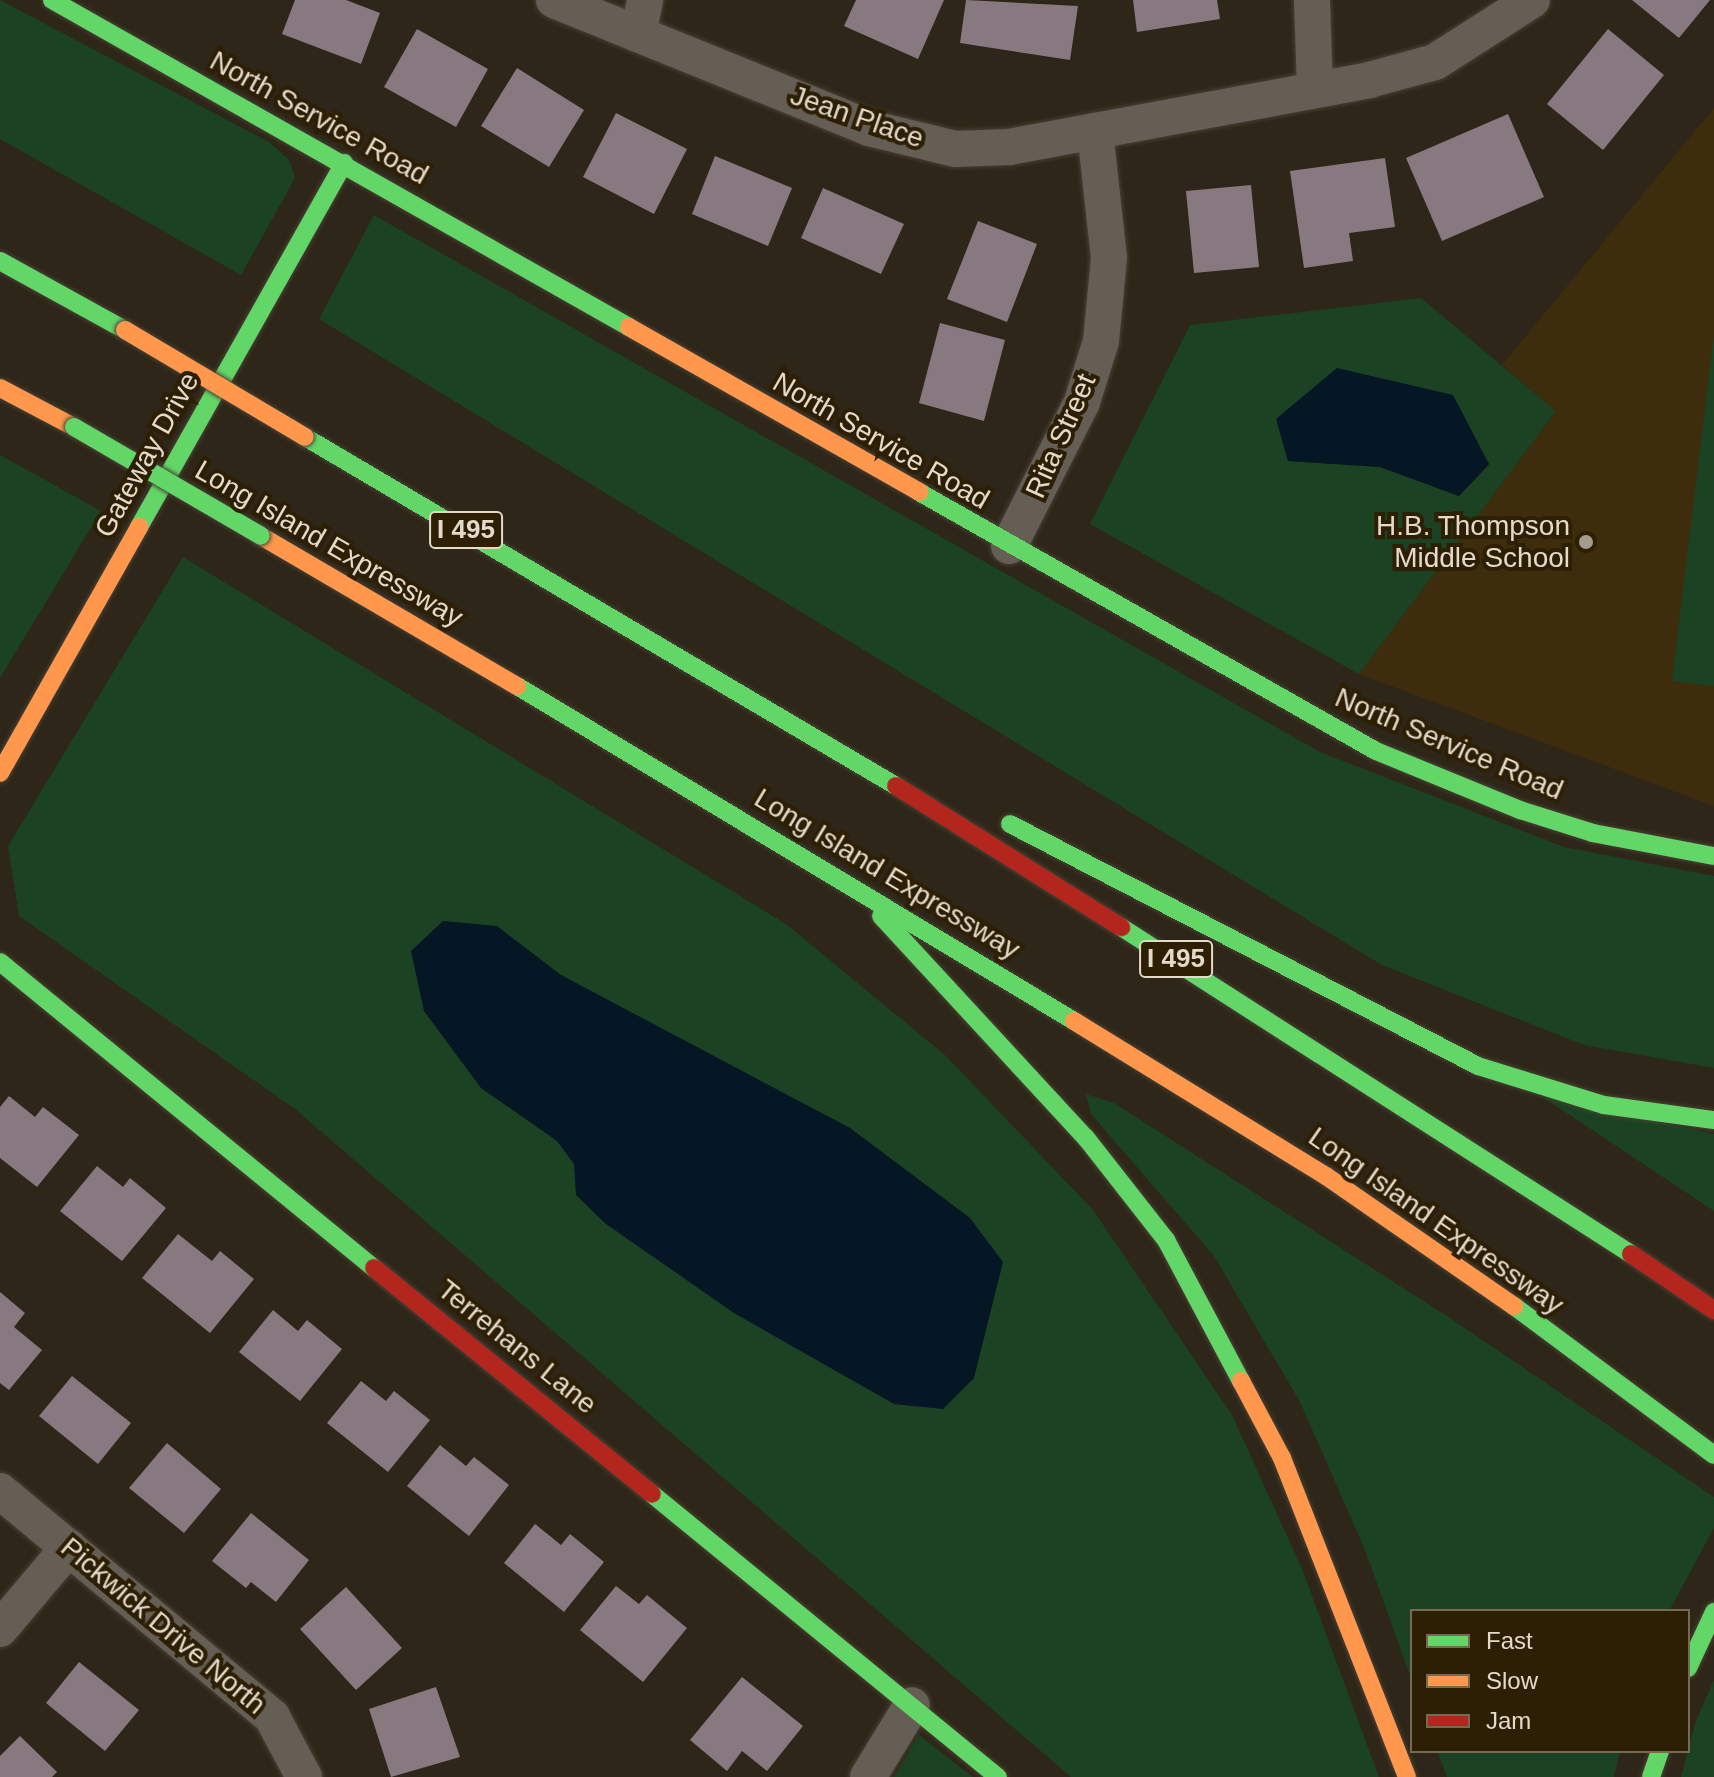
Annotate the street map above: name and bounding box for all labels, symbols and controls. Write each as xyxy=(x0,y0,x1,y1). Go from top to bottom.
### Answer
street label: North Service Road xyxy=(204,44,434,192)
street label: Jean Place xyxy=(786,79,928,155)
street label: North Service Road xyxy=(767,365,995,517)
street label: Gateway Drive xyxy=(88,367,206,543)
street label: Rita Street xyxy=(1019,369,1103,503)
street label: Long Island Expressway xyxy=(189,454,469,634)
road number: I 495 xyxy=(428,508,504,552)
place label: H.B. Thompson Middle School xyxy=(1375,509,1570,575)
marker: H.B. Thompson Middle School xyxy=(1577,533,1595,551)
street label: North Service Road xyxy=(1330,681,1568,807)
street label: Long Island Expressway xyxy=(748,781,1026,967)
road number: I 495 xyxy=(1138,937,1214,981)
street label: Long Island Expressway xyxy=(1302,1120,1570,1322)
street label: Terrehans Lane xyxy=(431,1273,603,1421)
street label: Pickwick Drive North xyxy=(54,1531,272,1721)
legend xyxy=(1410,1609,1690,1753)
text: Fast xyxy=(1486,1627,1533,1654)
text: Slow xyxy=(1486,1667,1538,1694)
text: Jam xyxy=(1486,1707,1531,1734)

